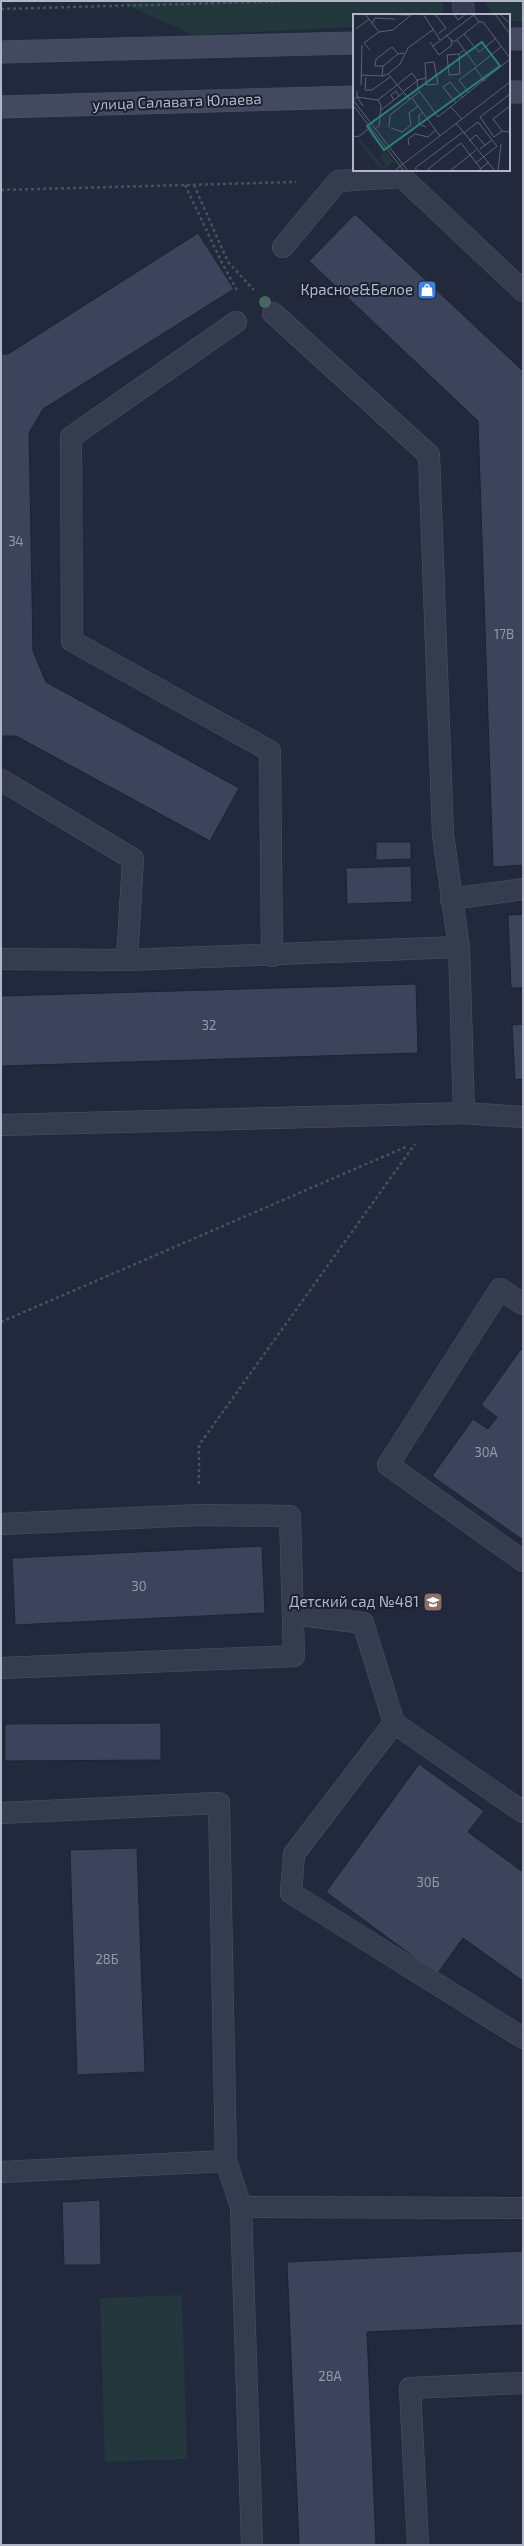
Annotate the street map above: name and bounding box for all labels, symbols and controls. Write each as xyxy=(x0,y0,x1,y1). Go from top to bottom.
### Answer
inset map xyxy=(353,14,510,171)
street label: улица Салавата Юлаева xyxy=(92,89,262,114)
shop icon: Красное&Белое xyxy=(416,279,438,301)
place label: Красное&Белое xyxy=(300,280,413,298)
house number: 34 xyxy=(8,533,24,549)
house number: 17В xyxy=(494,626,514,642)
house number: 32 xyxy=(202,1017,216,1033)
house number: 30А xyxy=(474,1444,498,1460)
house number: 30 xyxy=(131,1578,147,1594)
school or university icon: Детский сад №481 xyxy=(422,1591,444,1613)
place label: Детский сад №481 xyxy=(289,1592,419,1610)
house number: 30Б xyxy=(417,1874,440,1890)
house number: 28Б xyxy=(96,1951,119,1967)
house number: 28А xyxy=(318,2368,342,2384)

